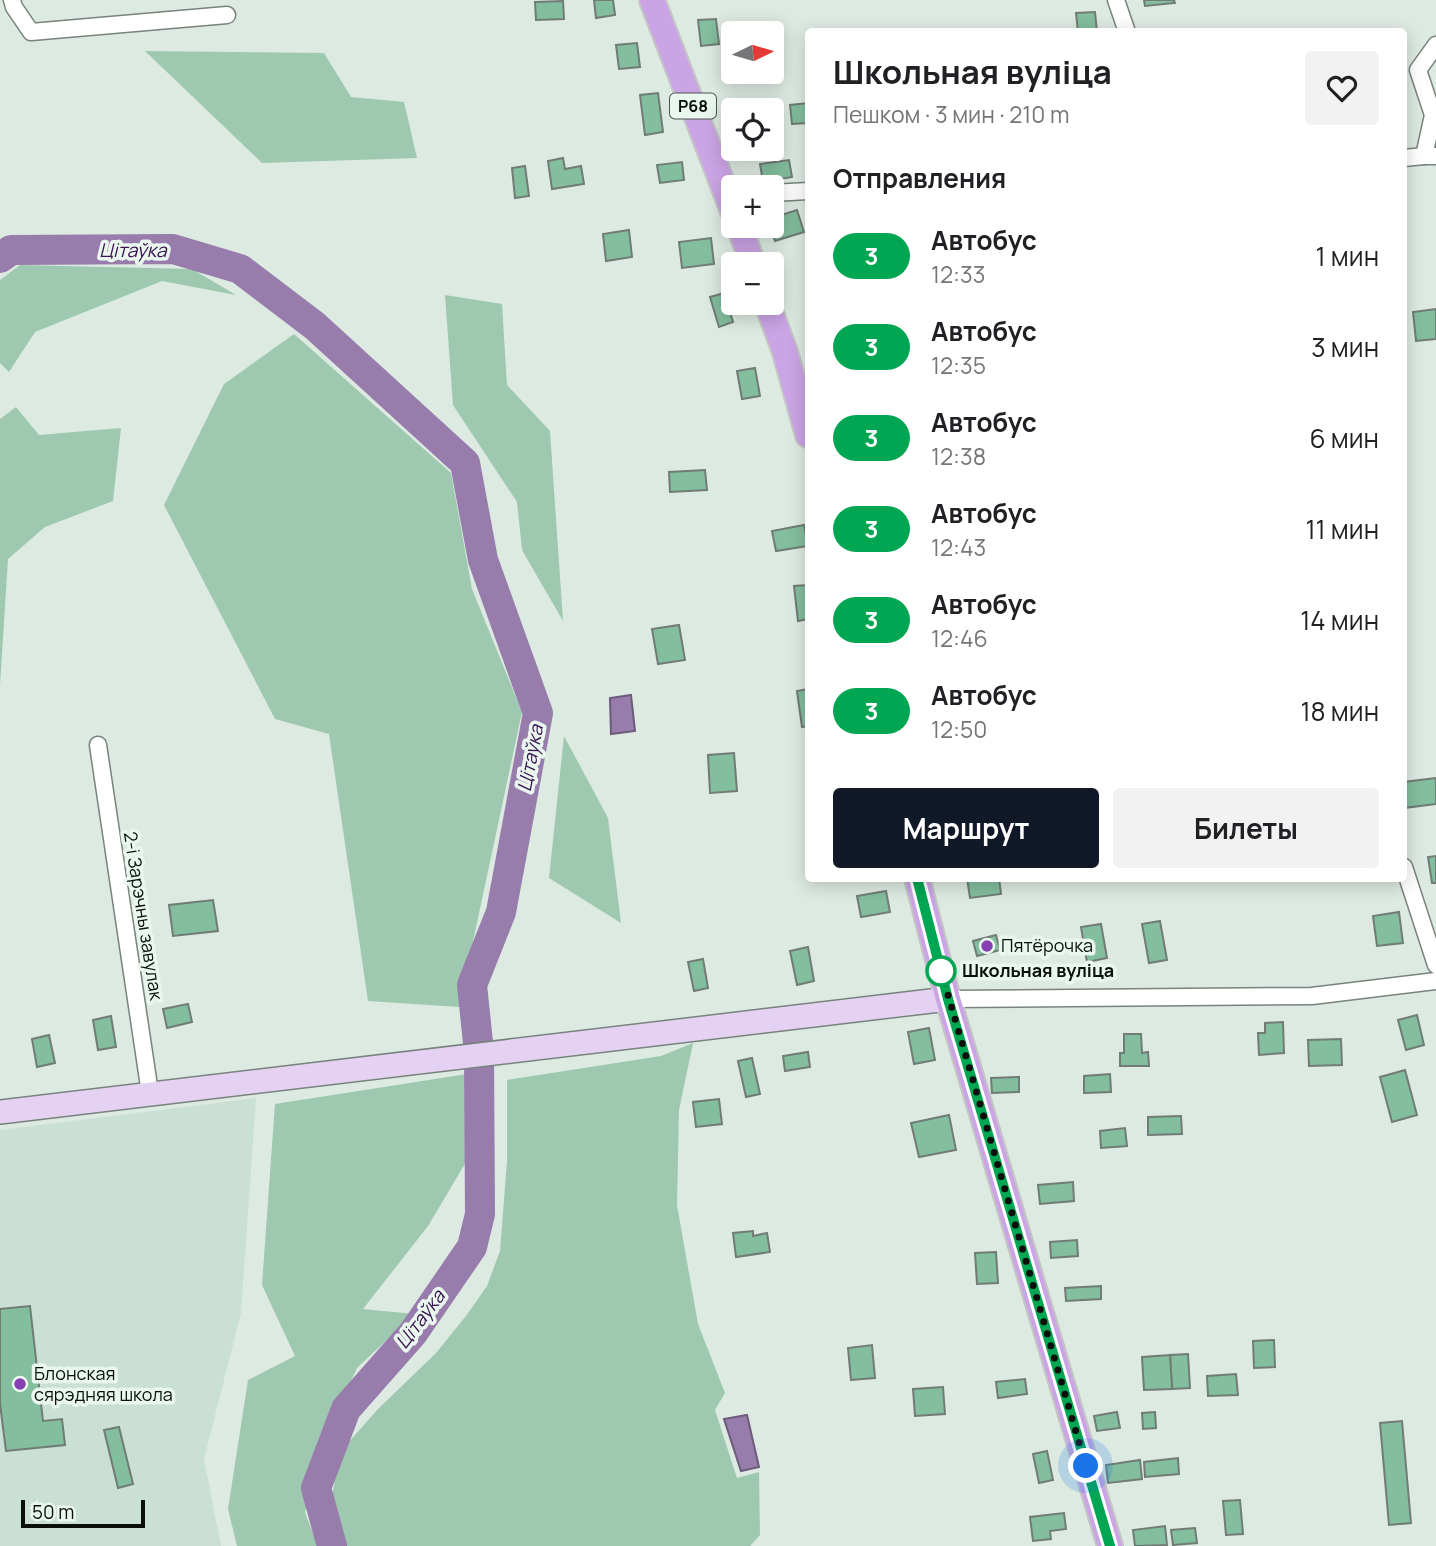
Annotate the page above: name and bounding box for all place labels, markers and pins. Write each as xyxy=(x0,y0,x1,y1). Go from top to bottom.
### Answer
place label: Пятёрочка xyxy=(1001,933,1093,957)
marker: Пятёрочка xyxy=(979,938,995,954)
marker: Школьная вуліца xyxy=(926,956,956,986)
place label: Школьная вуліца xyxy=(962,958,1114,982)
place label: Блонская сярэдняя школа xyxy=(34,1361,173,1406)
marker: Блонская сярэдняя школа xyxy=(12,1376,28,1392)

